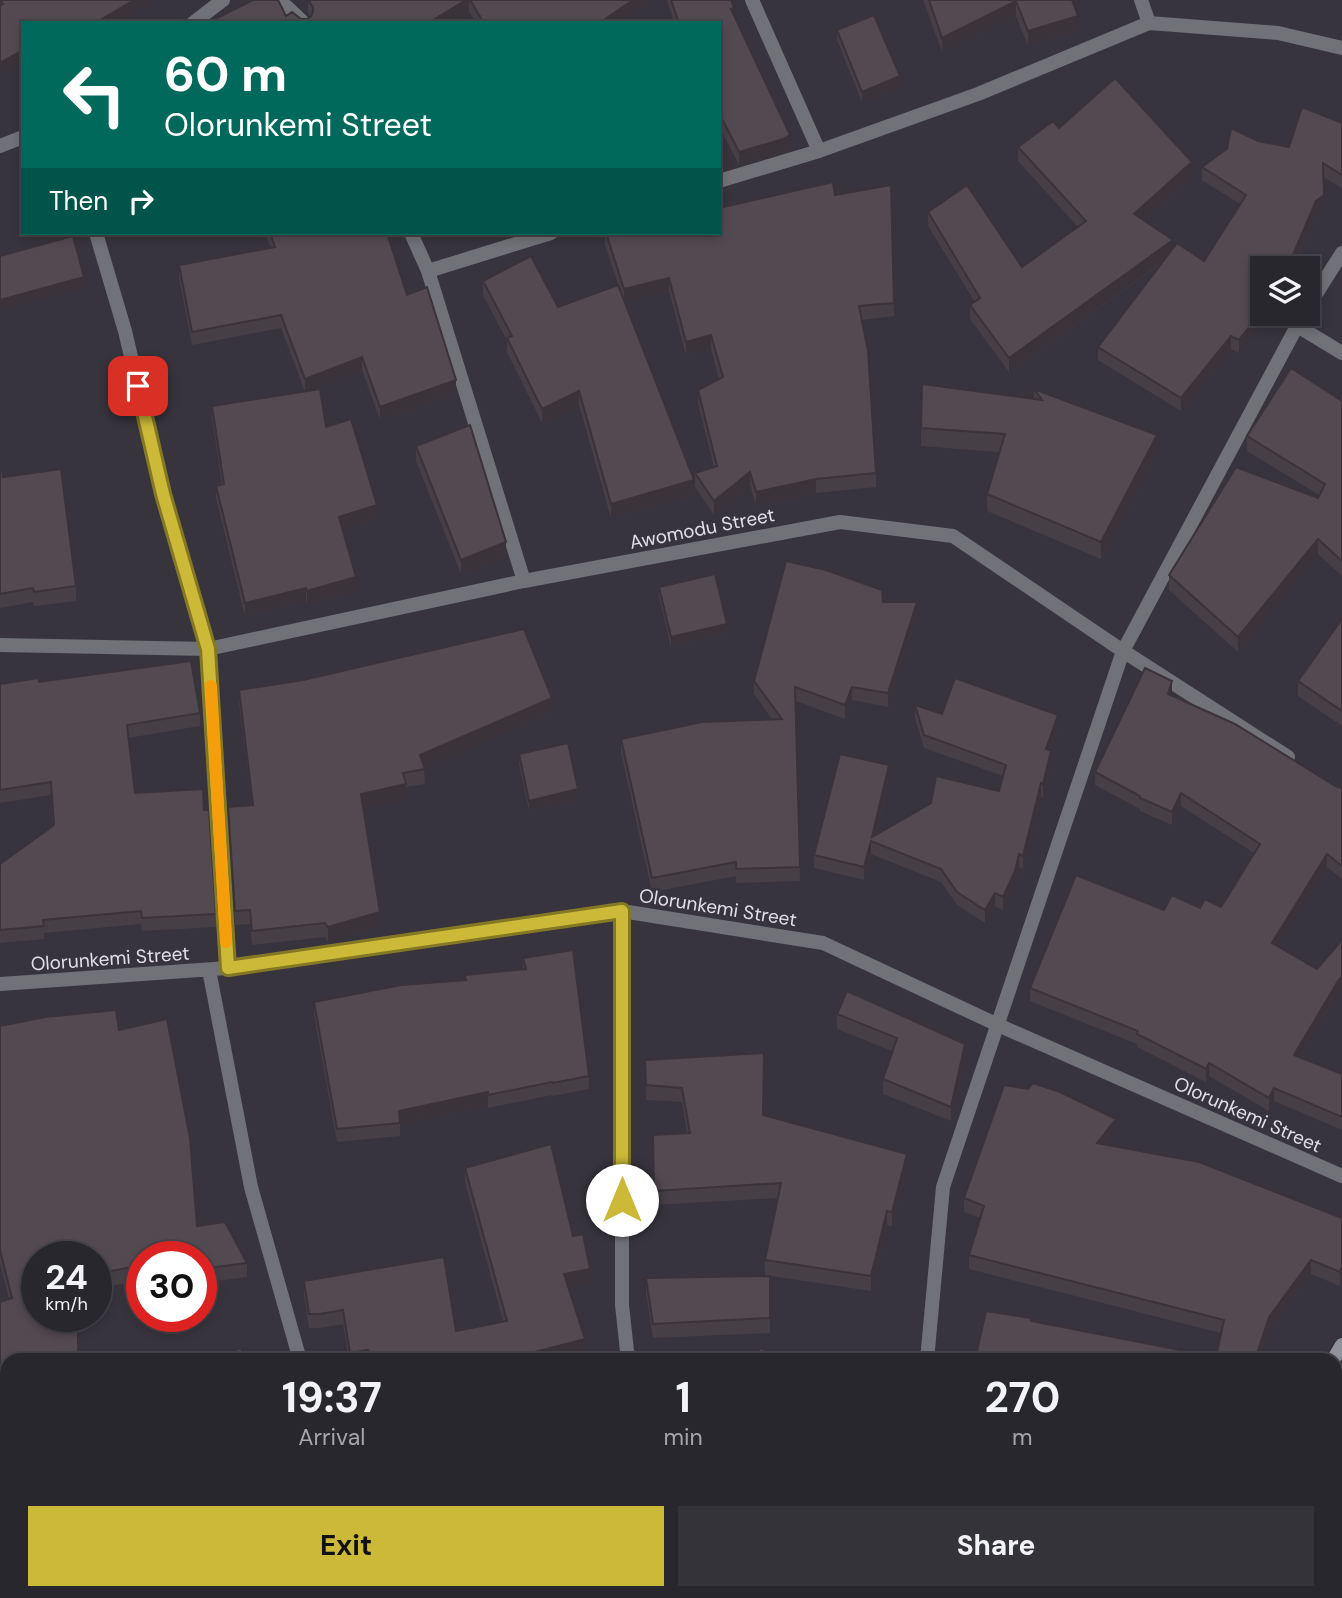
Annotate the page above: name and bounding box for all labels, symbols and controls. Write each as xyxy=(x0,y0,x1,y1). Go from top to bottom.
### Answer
text: 60 m xyxy=(164,42,287,106)
icon: left xyxy=(49,49,140,140)
text: Olorunkemi Street xyxy=(164,104,432,146)
icon: right xyxy=(122,182,160,220)
text: Then xyxy=(49,184,108,218)
map controls xyxy=(1250,256,1320,326)
button: layers xyxy=(1250,256,1320,326)
pin xyxy=(108,356,168,416)
icon: arrive xyxy=(119,367,157,405)
street label: Awomodu Street xyxy=(627,502,777,555)
street label: Olorunkemi Street xyxy=(637,883,798,932)
street label: Olorunkemi Street xyxy=(30,940,190,977)
street label: Olorunkemi Street xyxy=(1170,1071,1326,1158)
position arrow xyxy=(585,1163,659,1237)
speed limit sign: 30 xyxy=(126,1241,217,1332)
text: 24 xyxy=(45,1254,88,1300)
text: km/h xyxy=(45,1292,88,1316)
text: 19:37 xyxy=(282,1370,382,1425)
text: 1 xyxy=(676,1370,691,1425)
text: 270 xyxy=(984,1370,1060,1425)
text: Arrival xyxy=(298,1422,365,1452)
text: min xyxy=(664,1422,703,1452)
text: m xyxy=(1012,1422,1033,1452)
button: Exit xyxy=(28,1506,664,1586)
button: Share xyxy=(678,1506,1314,1586)

